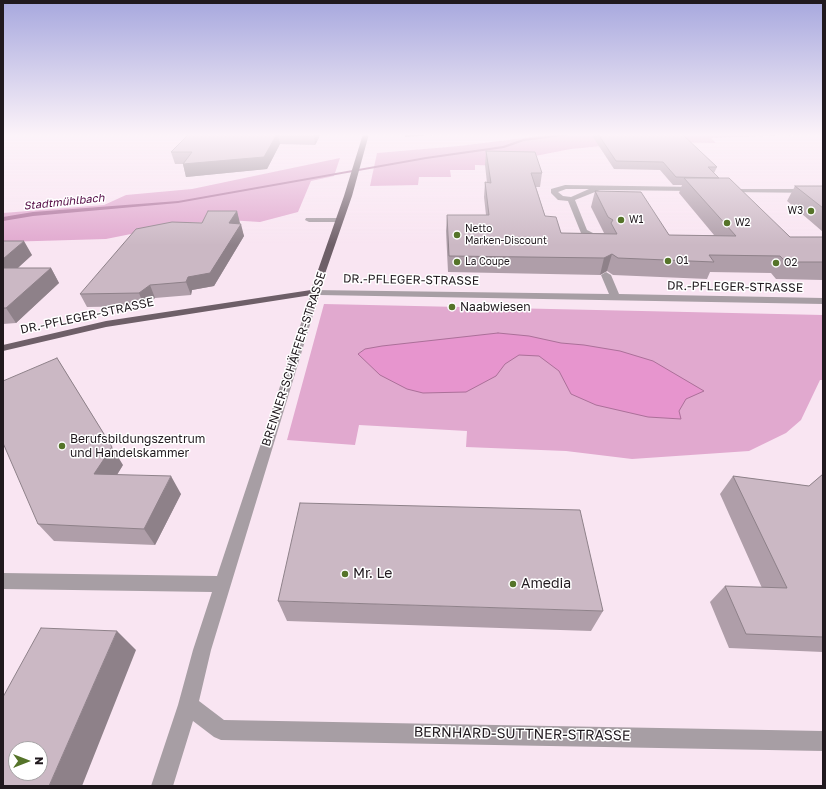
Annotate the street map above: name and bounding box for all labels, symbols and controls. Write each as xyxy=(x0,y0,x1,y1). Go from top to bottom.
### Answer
water label: Stadtmühlbach xyxy=(23,191,105,213)
place label: W3 xyxy=(788,205,803,217)
marker: W3 xyxy=(806,206,816,216)
place label: W1 xyxy=(629,214,643,226)
marker: W1 xyxy=(616,215,626,225)
place label: W2 xyxy=(735,217,750,229)
marker: W2 xyxy=(722,218,732,228)
place label: Netto Marken-Discount xyxy=(465,223,547,246)
marker: Netto Marken-Discount xyxy=(452,230,462,240)
place label: O1 xyxy=(676,255,688,267)
place label: La Coupe xyxy=(465,256,510,268)
marker: O1 xyxy=(663,256,673,266)
marker: La Coupe xyxy=(452,257,462,267)
place label: O2 xyxy=(784,257,797,269)
marker: O2 xyxy=(771,258,781,268)
street label: BRENNER-SCHÄFFER-STRASSE xyxy=(259,270,329,448)
street label: DR.-PFLEGER-STRASSE xyxy=(343,272,479,288)
street label: DR.-PFLEGER-STRASSE xyxy=(667,279,803,295)
street label: DR.-PFLEGER-STRASSE xyxy=(19,295,155,337)
place label: Naabwiesen xyxy=(460,300,531,314)
marker: Naabwiesen xyxy=(447,302,457,312)
place label: Berufsbildungszentrum und Handelskammer xyxy=(70,432,205,460)
marker: Berufsbildungszentrum und Handelskammer xyxy=(57,441,67,451)
place label: Mr. Le xyxy=(353,566,392,582)
marker: Mr. Le xyxy=(340,569,350,579)
place label: Amedia xyxy=(521,576,571,592)
marker: Amedia xyxy=(508,579,518,589)
street label: BERNHARD-SUTTNER-STRASSE xyxy=(414,724,630,744)
north arrow xyxy=(8,741,48,781)
text: N xyxy=(33,757,46,765)

